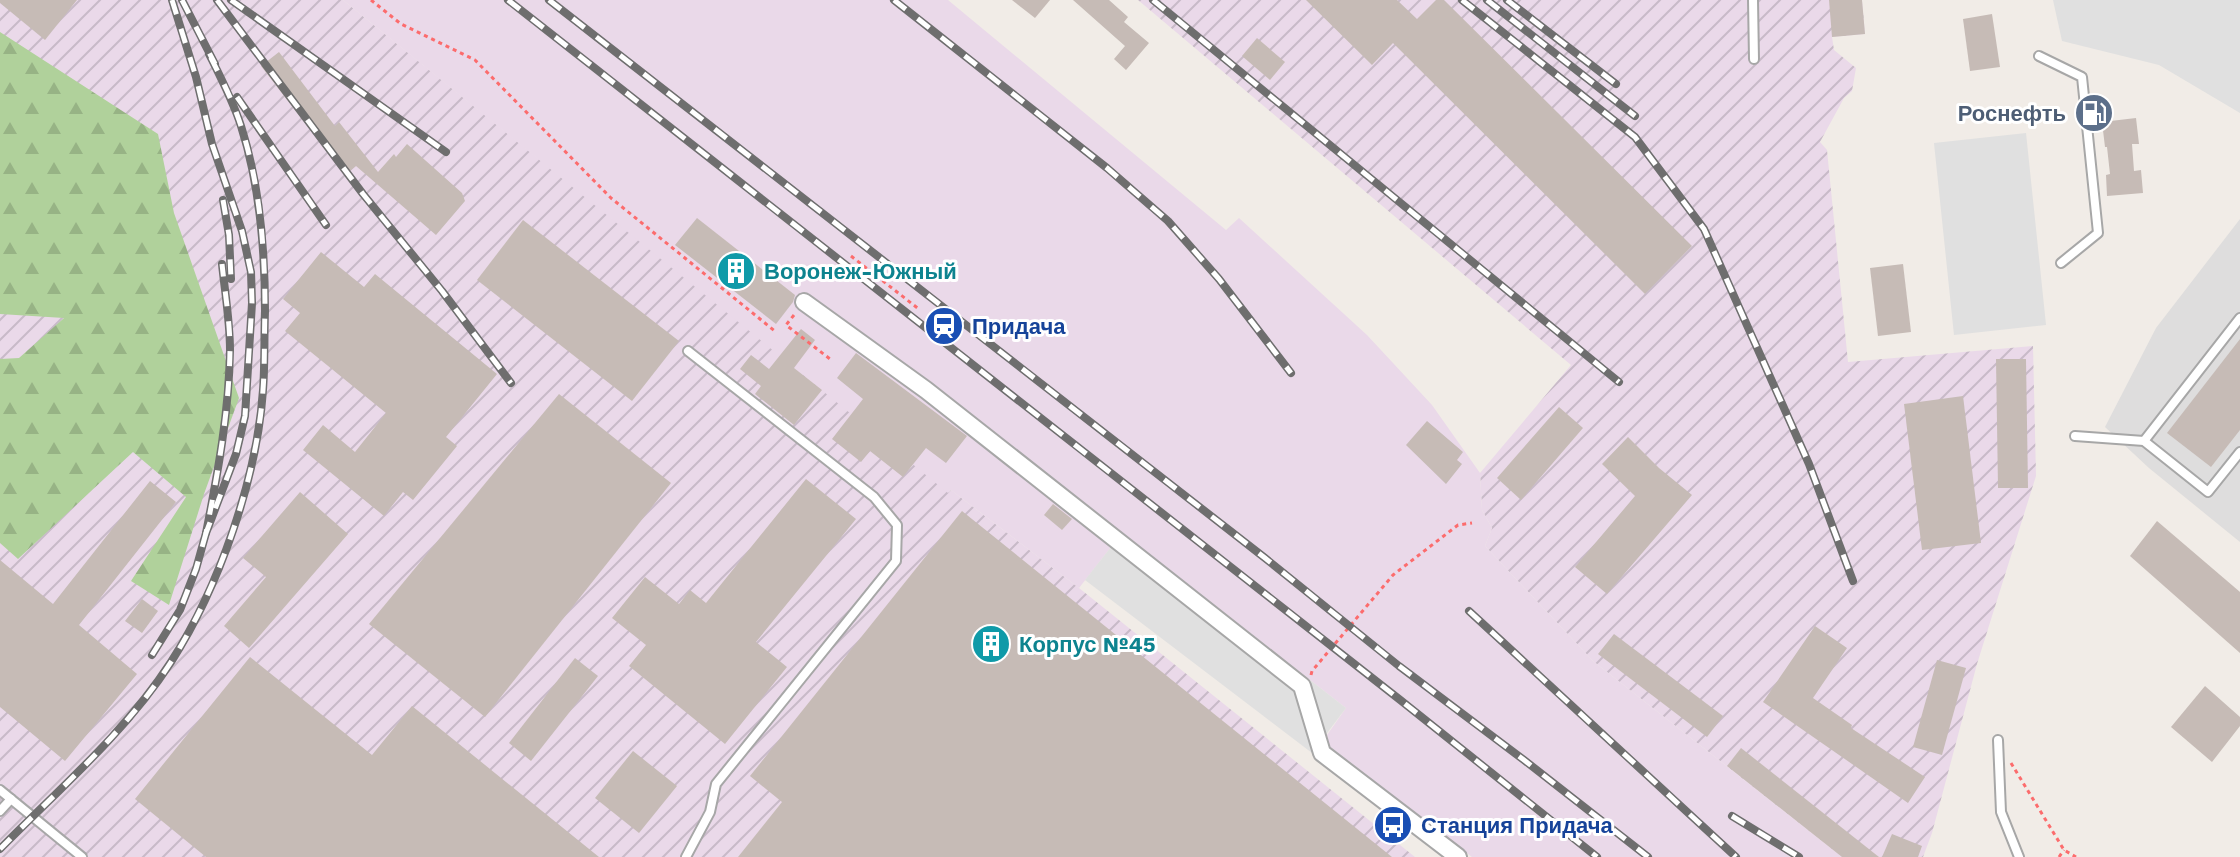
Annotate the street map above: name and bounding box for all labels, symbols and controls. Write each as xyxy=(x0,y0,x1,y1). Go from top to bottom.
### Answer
fuel station icon: Роснефть xyxy=(2073,92,2115,134)
place label: Роснефть xyxy=(1958,101,2066,126)
building icon: Воронеж-Южный xyxy=(715,250,757,292)
place label: Воронеж-Южный xyxy=(764,259,957,284)
station icon: Придача xyxy=(923,305,965,347)
place label: Придача xyxy=(972,314,1066,339)
building icon: Корпус №45 xyxy=(970,623,1012,665)
place label: Корпус №45 xyxy=(1019,632,1155,657)
bus stop icon: Станция Придача xyxy=(1372,804,1414,846)
place label: Станция Придача xyxy=(1421,813,1614,838)

